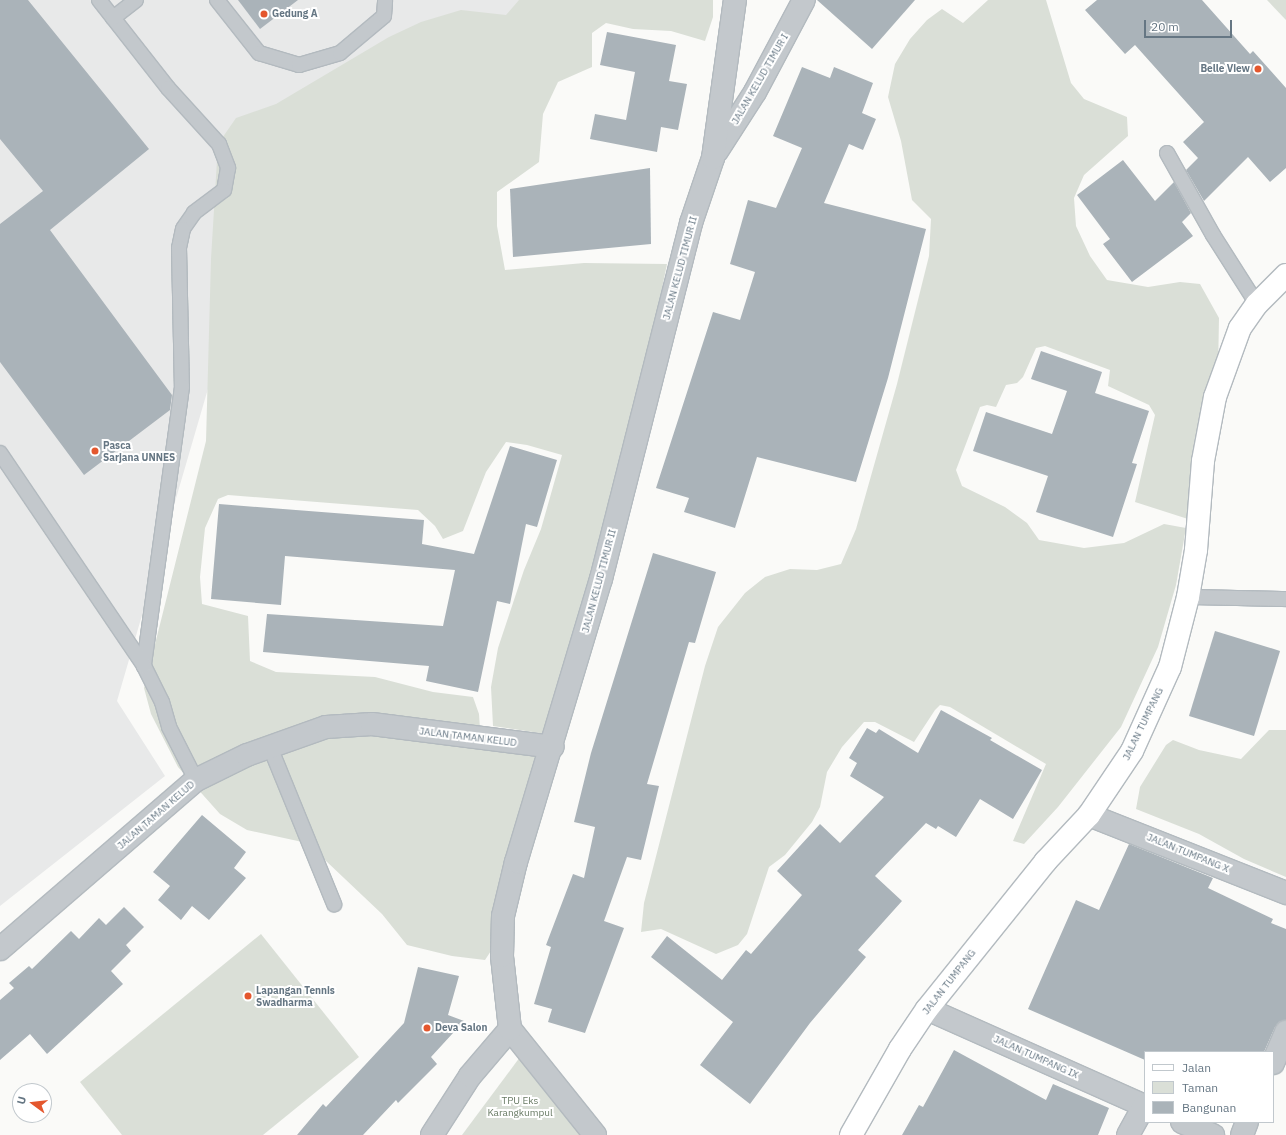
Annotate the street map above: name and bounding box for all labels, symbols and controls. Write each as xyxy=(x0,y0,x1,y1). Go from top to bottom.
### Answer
place label: Gedung A xyxy=(272,8,318,20)
marker: Gedung A xyxy=(259,9,269,19)
scale bar xyxy=(1146,12,1234,38)
text: 20 m xyxy=(1151,19,1179,34)
street label: JALAN KELUD TIMUR I xyxy=(729,32,791,126)
place label: Belle View xyxy=(1200,63,1250,75)
marker: Belle View xyxy=(1253,64,1263,74)
street label: JALAN KELUD TIMUR II xyxy=(660,215,700,321)
place label: Pasca Sarjana UNNES xyxy=(103,439,175,462)
marker: Pasca Sarjana UNNES xyxy=(90,446,100,456)
street label: JALAN KELUD TIMUR II xyxy=(579,528,619,634)
street label: JALAN TUMPANG xyxy=(1120,686,1166,762)
street label: JALAN TAMAN KELUD xyxy=(418,725,518,749)
street label: JALAN TAMAN KELUD xyxy=(115,778,197,852)
street label: JALAN TUMPANG X xyxy=(1145,831,1231,875)
street label: JALAN TUMPANG xyxy=(920,947,978,1017)
place label: Lapangan Tennis Swadharma xyxy=(256,984,335,1008)
marker: Lapangan Tennis Swadharma xyxy=(243,991,253,1001)
place label: Deva Salon xyxy=(435,1022,487,1034)
marker: Deva Salon xyxy=(422,1023,432,1033)
street label: JALAN TUMPANG IX xyxy=(992,1033,1080,1081)
legend xyxy=(1144,1051,1274,1123)
text: Jalan xyxy=(1182,1060,1211,1075)
text: Taman xyxy=(1182,1080,1218,1095)
north arrow xyxy=(12,1083,52,1123)
park label: TPU Eks Karangkumpul xyxy=(487,1094,553,1118)
text: U xyxy=(14,1095,29,1106)
text: Bangunan xyxy=(1182,1100,1236,1115)

